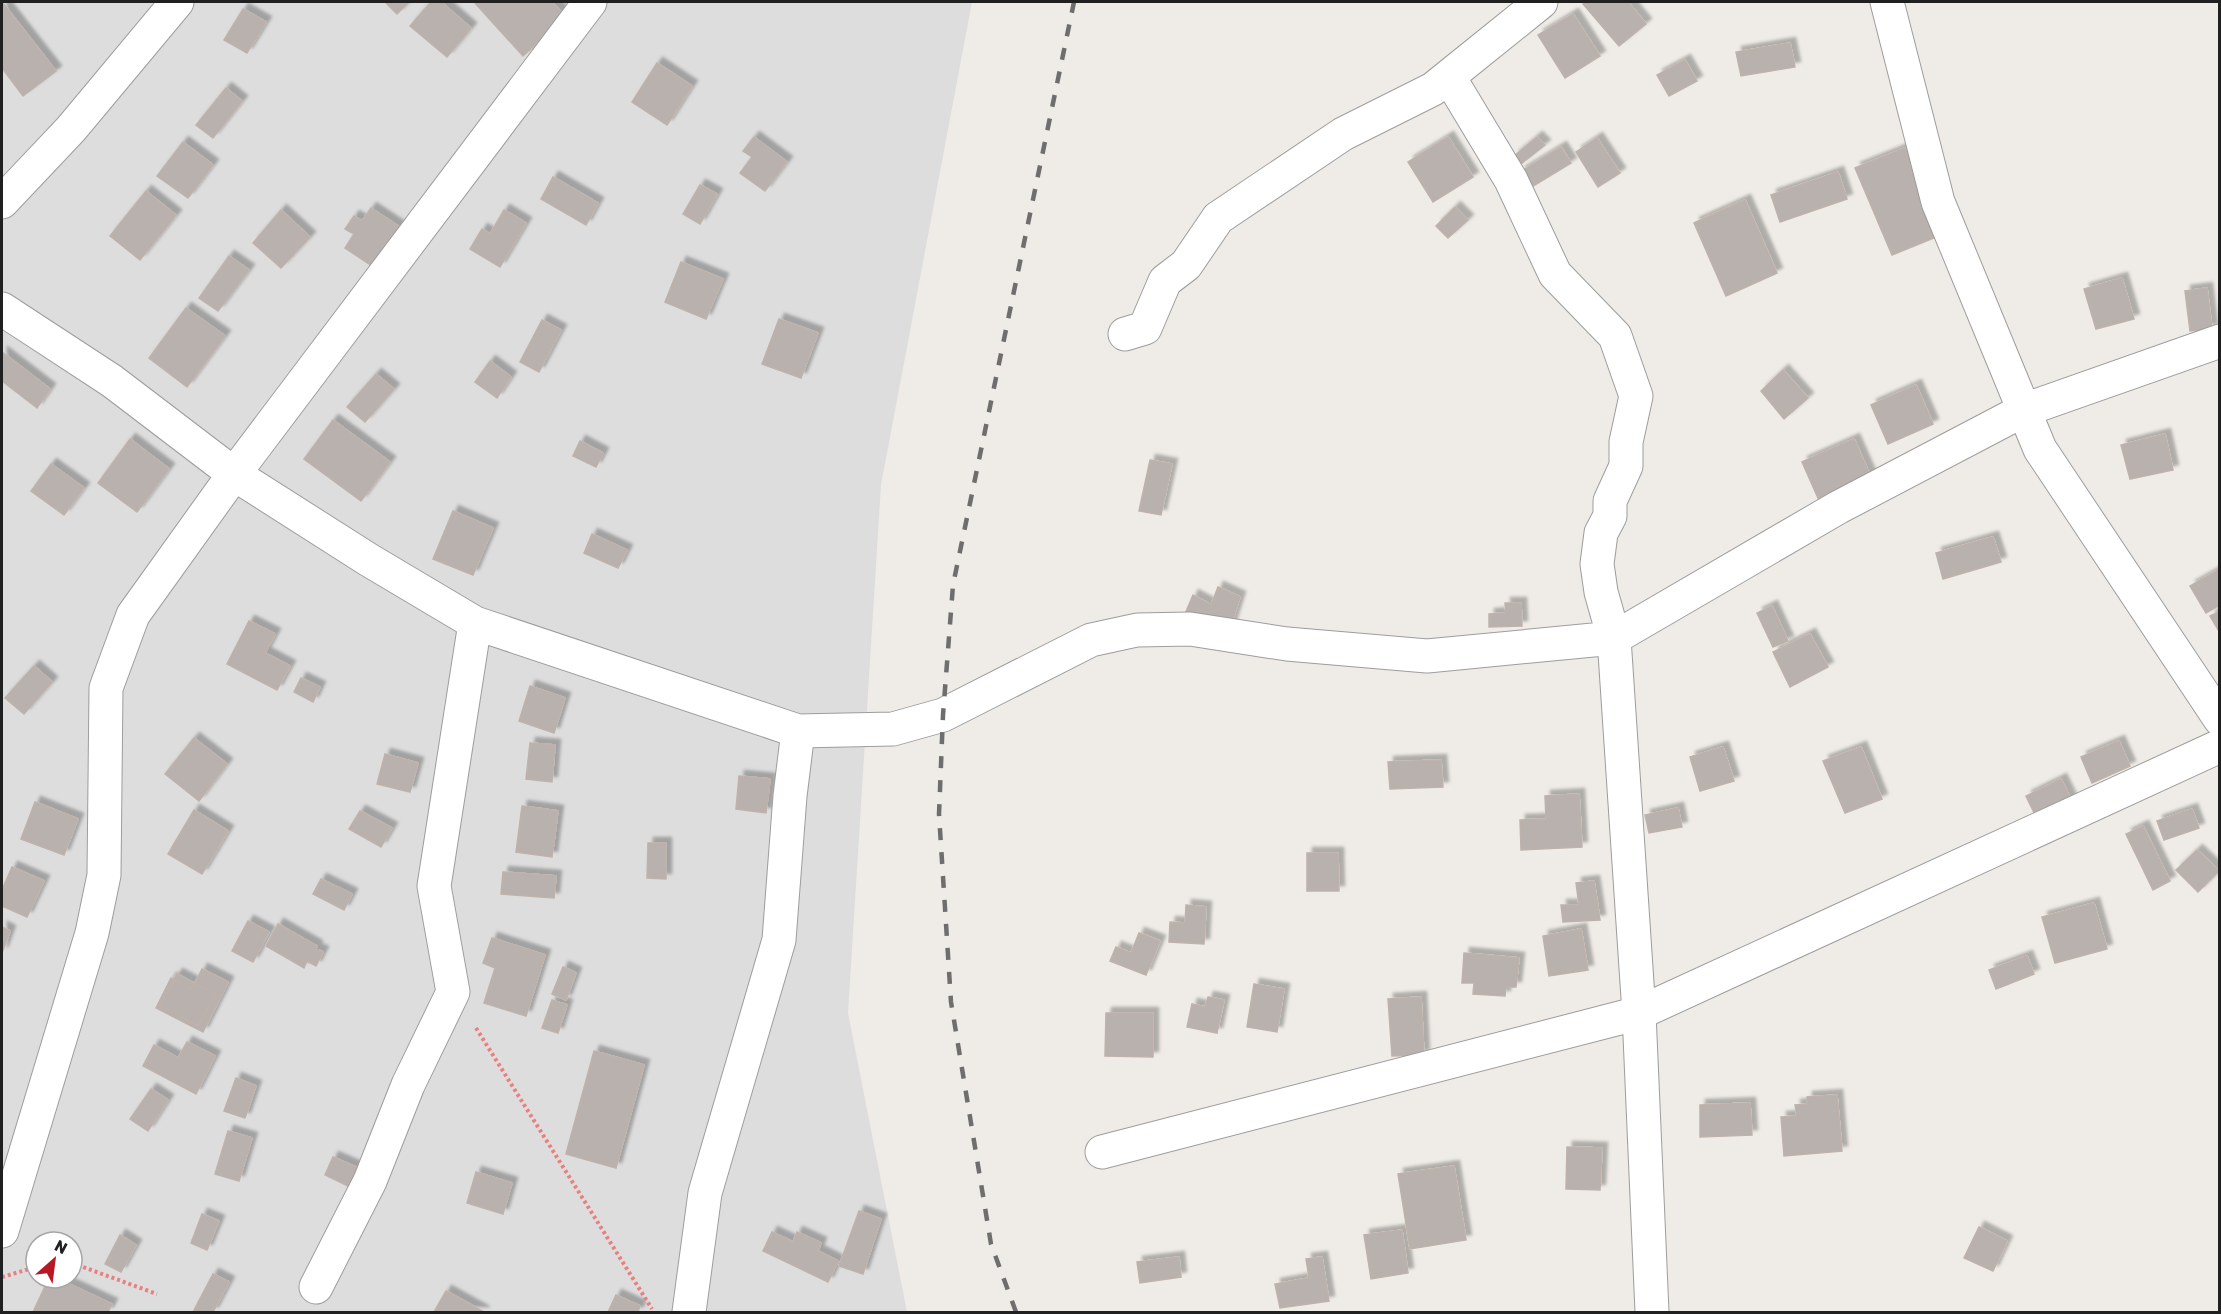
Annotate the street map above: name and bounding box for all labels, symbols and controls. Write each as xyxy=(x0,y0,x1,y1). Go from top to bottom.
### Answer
north arrow xyxy=(24,1230,84,1290)
text: N xyxy=(51,1236,70,1258)

